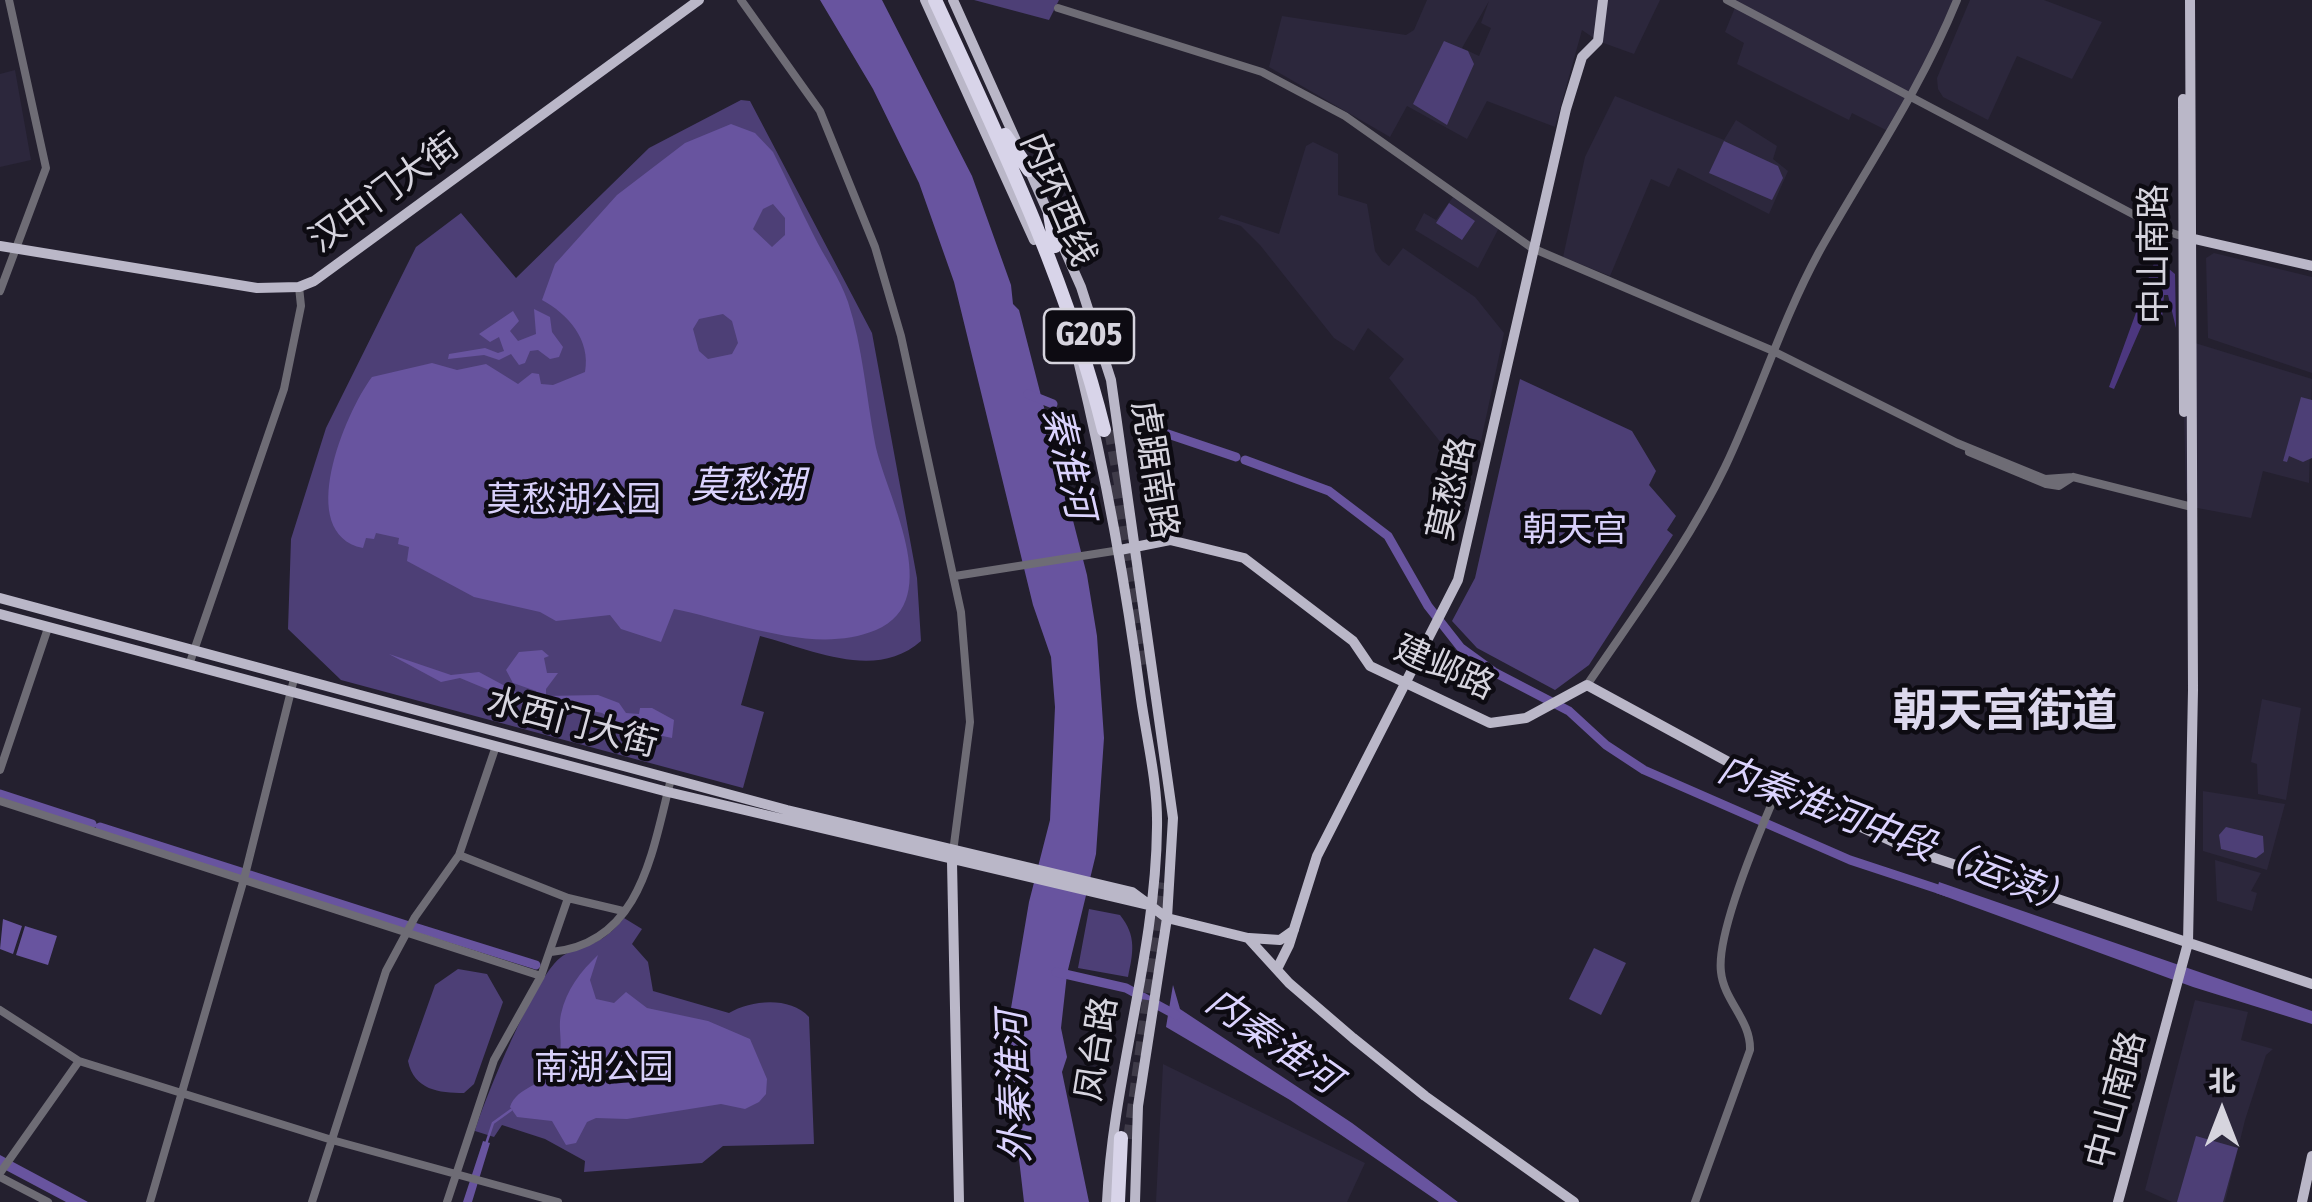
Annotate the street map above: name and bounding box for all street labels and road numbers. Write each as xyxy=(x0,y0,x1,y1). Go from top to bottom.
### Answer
street label: 汉中门大街 xyxy=(302,126,468,262)
street label: 内环西线 xyxy=(1010,127,1104,273)
street label: 中山南路 xyxy=(2134,184,2176,324)
road number: G205 xyxy=(1044,309,1134,363)
street label: 虎踞南路 xyxy=(1121,398,1185,542)
street label: 莫愁路 xyxy=(1421,433,1485,545)
street label: 建邺路 xyxy=(1387,628,1501,710)
street label: 水西门大街 xyxy=(482,681,662,767)
street label: 凤台路 xyxy=(1069,994,1127,1104)
street label: 中山南路 xyxy=(2079,1027,2155,1173)

